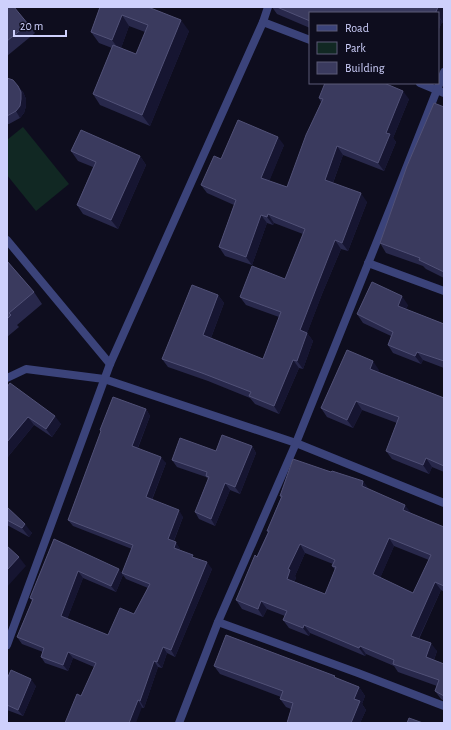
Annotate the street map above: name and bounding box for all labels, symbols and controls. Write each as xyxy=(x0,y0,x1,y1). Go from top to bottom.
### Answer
scale bar xyxy=(14,12,66,38)
legend xyxy=(309,12,439,84)
text: 20 m xyxy=(20,20,43,32)
text: Road xyxy=(345,22,369,34)
text: Park xyxy=(345,42,366,54)
text: Building xyxy=(345,62,385,74)

